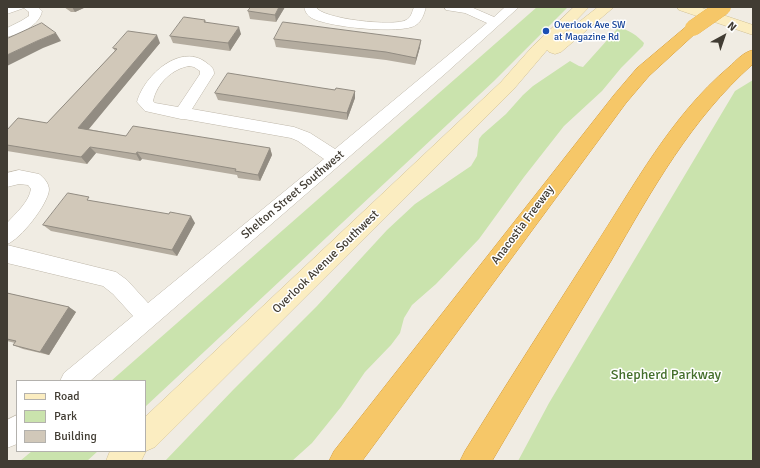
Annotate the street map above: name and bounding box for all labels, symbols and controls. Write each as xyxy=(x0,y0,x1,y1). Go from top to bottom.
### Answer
north arrow xyxy=(704,16,744,56)
place label: Overlook Ave SW at Magazine Rd xyxy=(554,19,626,42)
text: N xyxy=(725,19,739,34)
marker: Overlook Ave SW at Magazine Rd xyxy=(541,26,551,36)
street label: Shelton Street Southwest xyxy=(239,148,347,242)
street label: Anacostia Freeway xyxy=(489,183,557,267)
street label: Overlook Avenue Southwest xyxy=(270,207,382,317)
park label: Shepherd Parkway xyxy=(611,367,721,383)
legend xyxy=(16,380,146,452)
text: Road xyxy=(54,389,80,404)
text: Park xyxy=(54,409,77,424)
text: Building xyxy=(54,429,97,444)

